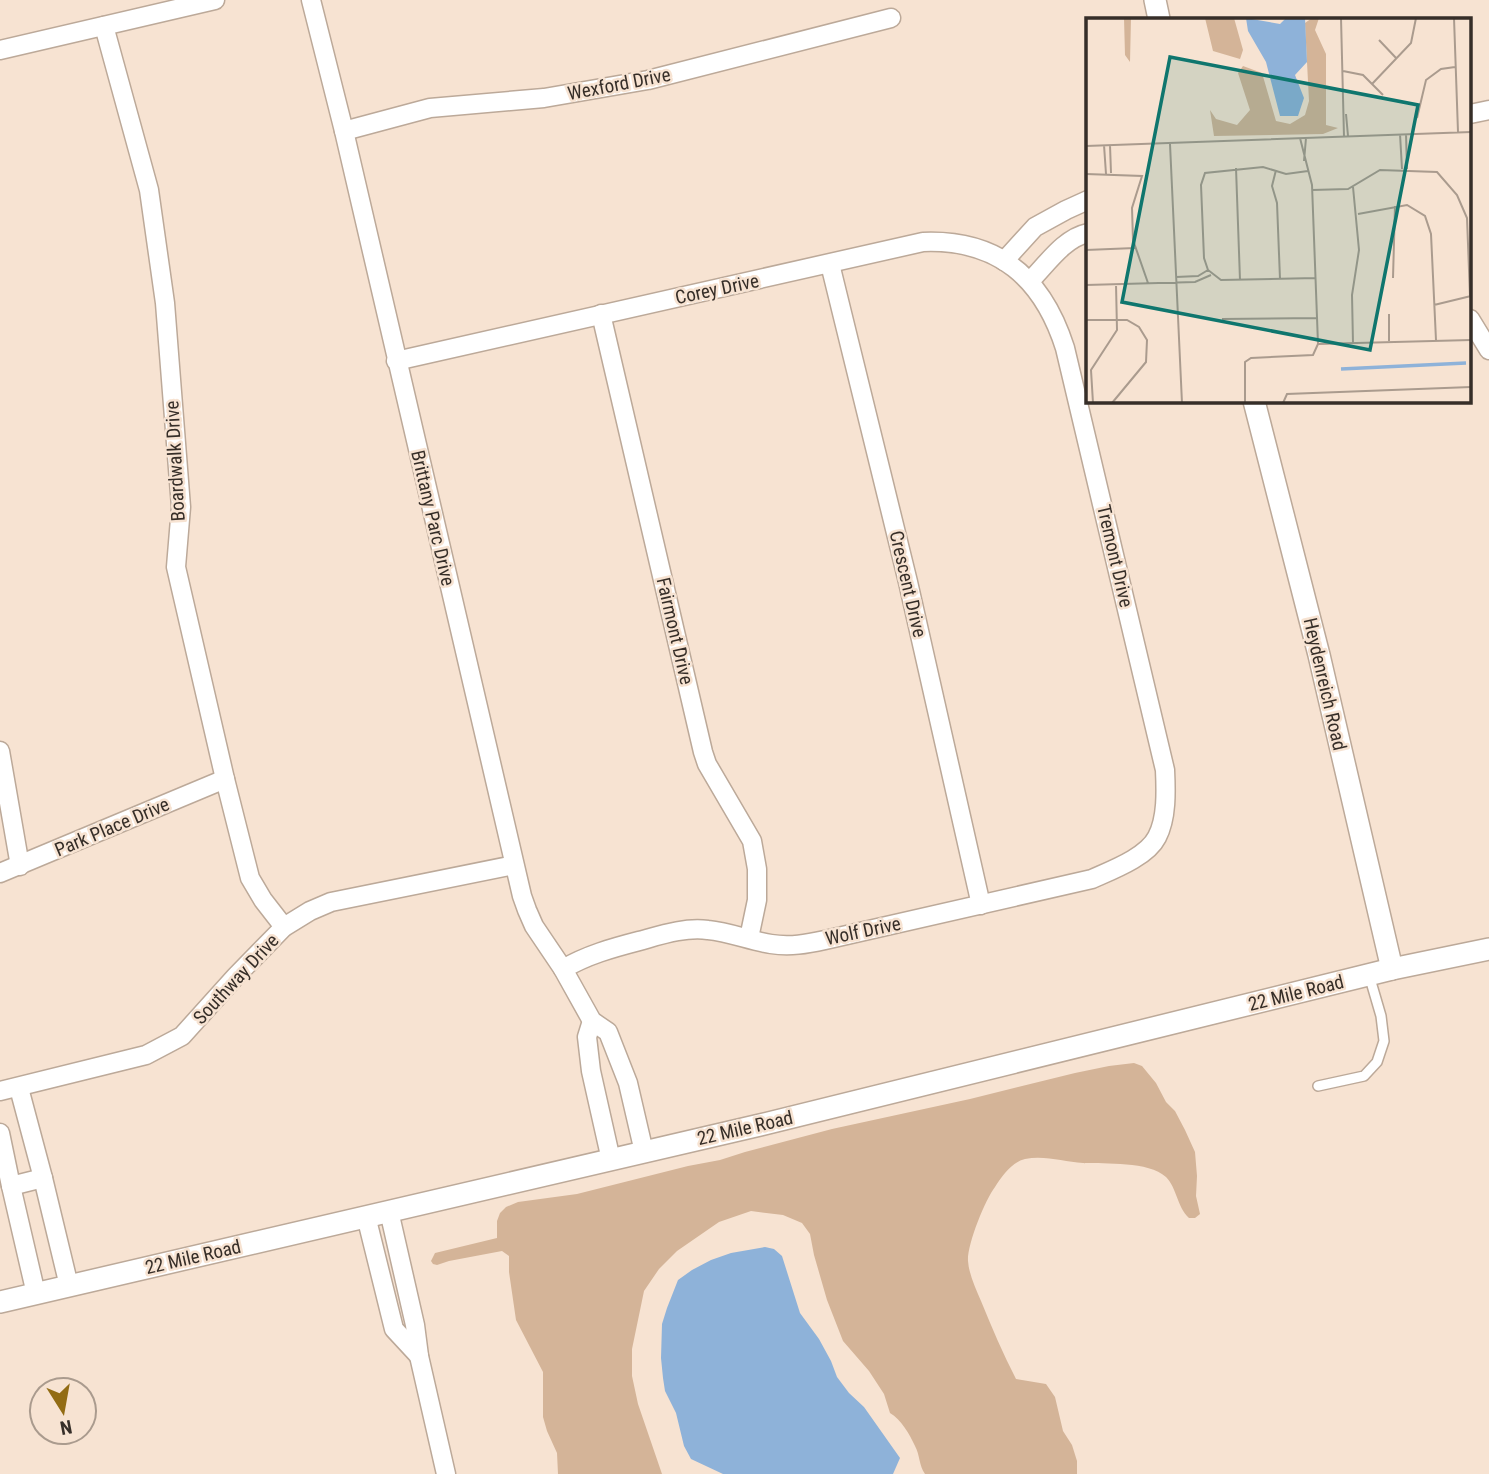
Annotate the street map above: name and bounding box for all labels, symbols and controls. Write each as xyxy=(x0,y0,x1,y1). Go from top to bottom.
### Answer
inset map xyxy=(1086,18,1472,402)
street label: Wexford Drive xyxy=(566,63,672,105)
street label: Corey Drive xyxy=(673,269,761,309)
street label: Boardwalk Drive xyxy=(160,400,190,522)
street label: Brittany Parc Drive xyxy=(406,448,460,588)
street label: Tremont Drive xyxy=(1092,502,1138,610)
street label: Crescent Drive xyxy=(885,528,931,640)
street label: Fairmont Drive xyxy=(652,575,698,687)
street label: Heydenreich Road xyxy=(1299,616,1351,752)
street label: Park Place Drive xyxy=(51,793,173,861)
street label: Wolf Drive xyxy=(823,912,903,950)
street label: Southway Drive xyxy=(188,929,284,1029)
street label: 22 Mile Road xyxy=(1246,970,1346,1016)
street label: 22 Mile Road xyxy=(695,1106,795,1150)
street label: 22 Mile Road xyxy=(143,1235,243,1279)
north arrow xyxy=(28,1376,98,1446)
text: N xyxy=(58,1415,74,1440)

